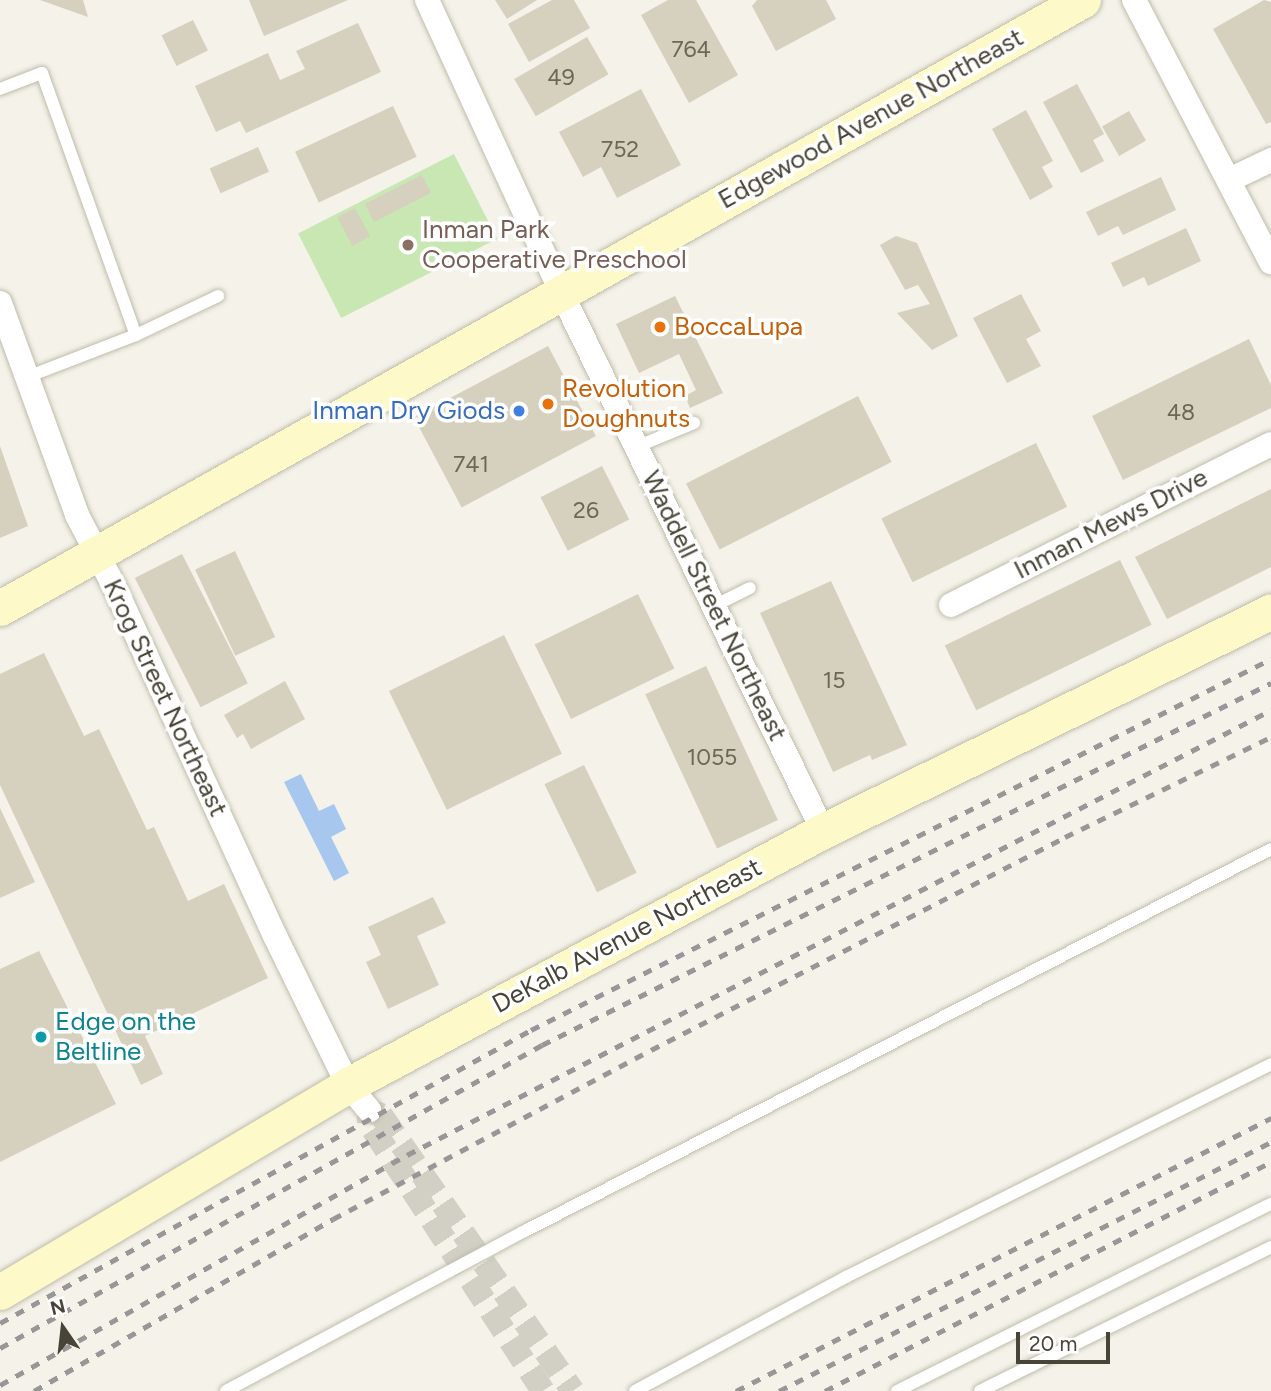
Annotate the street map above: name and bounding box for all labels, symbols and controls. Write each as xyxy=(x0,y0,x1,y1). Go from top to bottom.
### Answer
street label: Edgewood Avenue Northeast xyxy=(713,22,1029,216)
house number: 764 xyxy=(671,35,711,63)
house number: 49 xyxy=(547,63,575,91)
house number: 752 xyxy=(601,135,639,163)
place label: Inman Park Cooperative Preschool xyxy=(422,214,687,276)
marker: Inman Park Cooperative Preschool xyxy=(400,237,416,253)
place label: BoccaLupa xyxy=(674,311,803,343)
marker: BoccaLupa xyxy=(652,319,668,335)
place label: Revolution Doughnuts xyxy=(562,373,690,434)
place label: Inman Dry Giods xyxy=(312,395,505,427)
marker: Revolution Doughnuts xyxy=(540,396,556,412)
house number: 48 xyxy=(1167,398,1195,426)
marker: Inman Dry Giods xyxy=(511,403,527,419)
house number: 741 xyxy=(453,450,489,478)
street label: Inman Mews Drive xyxy=(1009,462,1213,586)
street label: Waddell Street Northeast xyxy=(635,466,793,746)
house number: 26 xyxy=(573,496,599,524)
street label: Krog Street Northeast xyxy=(96,574,234,822)
house number: 15 xyxy=(823,666,845,694)
house number: 1055 xyxy=(687,743,737,771)
street label: DeKalb Avenue Northeast xyxy=(487,852,767,1020)
place label: Edge on the Beltline xyxy=(55,1006,196,1068)
marker: Edge on the Beltline xyxy=(33,1029,49,1045)
north arrow xyxy=(28,1293,98,1363)
text: N xyxy=(48,1294,68,1320)
scale bar xyxy=(1019,1318,1114,1362)
text: 20 m xyxy=(1029,1331,1077,1356)

